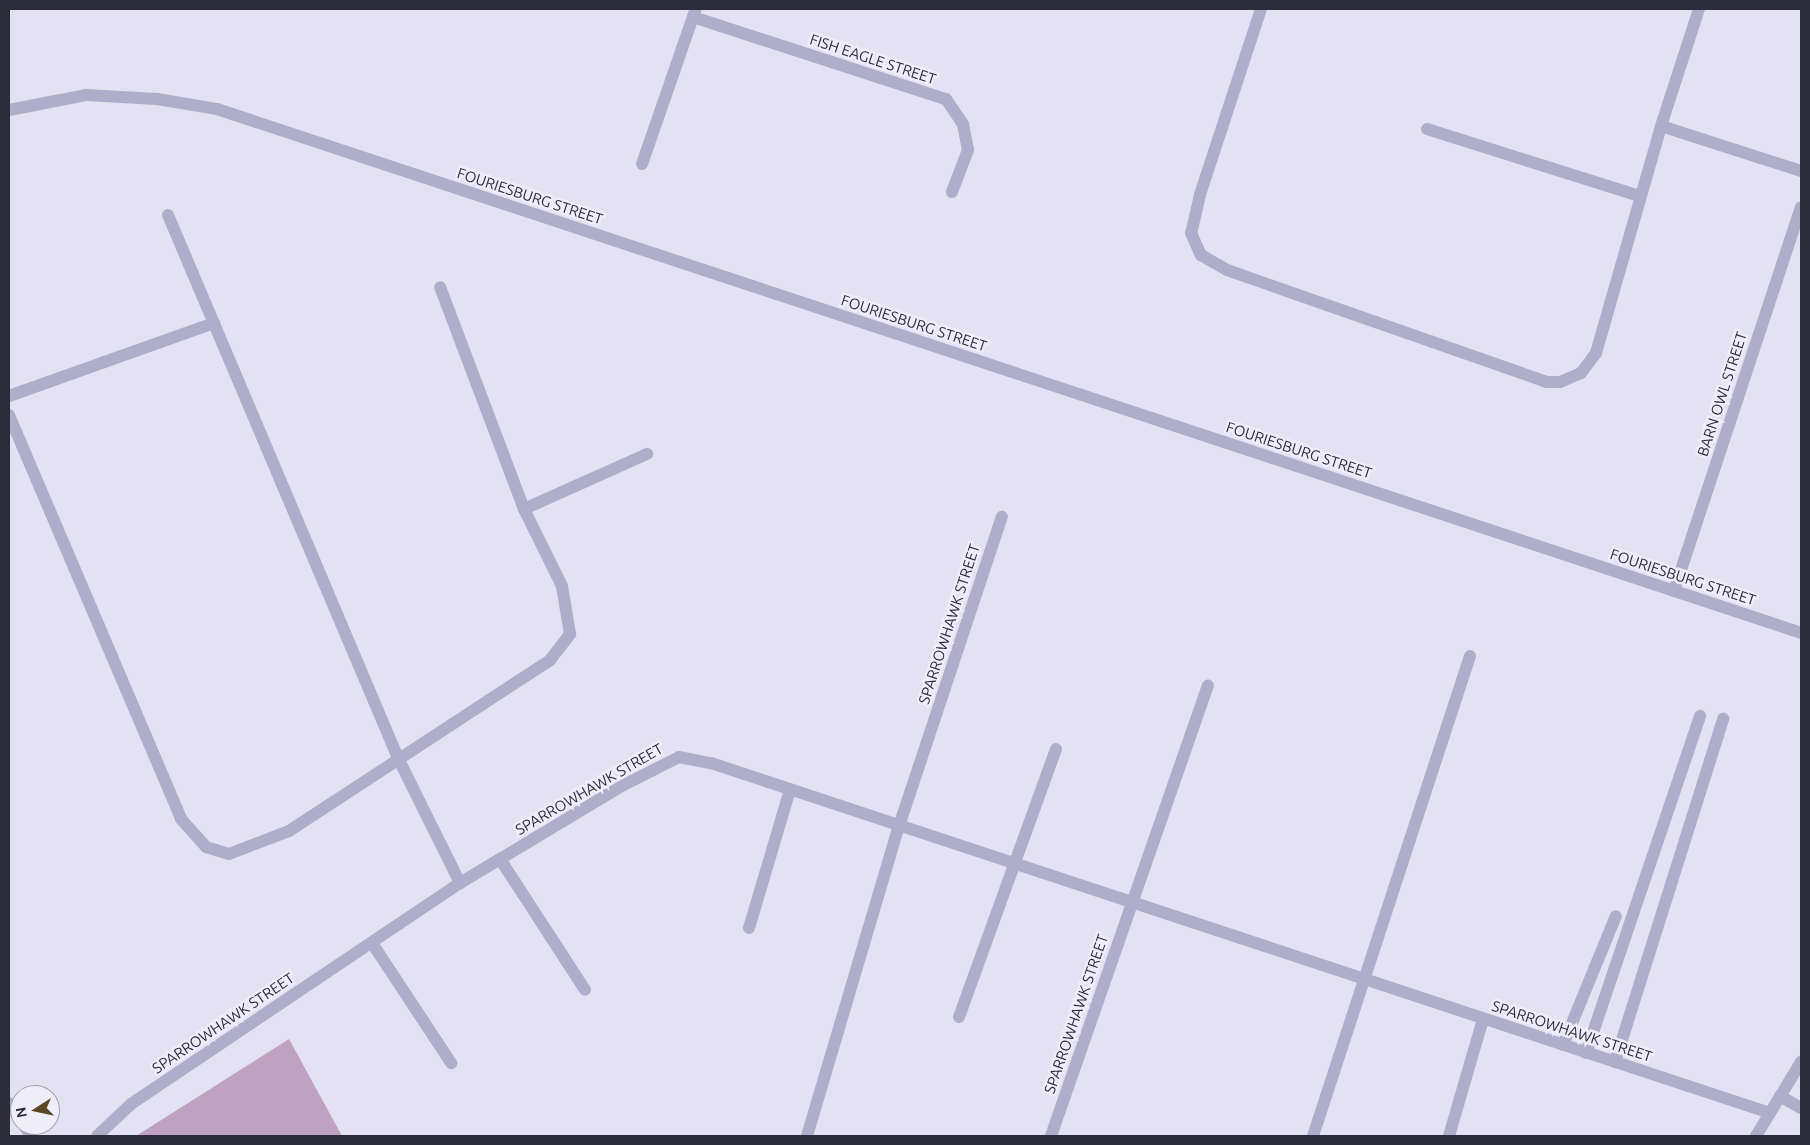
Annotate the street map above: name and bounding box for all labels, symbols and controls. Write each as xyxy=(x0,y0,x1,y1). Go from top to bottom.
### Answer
street label: FISH EAGLE STREET xyxy=(808,30,938,88)
street label: FOURIESBURG STREET xyxy=(455,164,605,228)
street label: FOURIESBURG STREET xyxy=(839,291,989,355)
street label: BARN OWL STREET xyxy=(1693,329,1751,459)
street label: FOURIESBURG STREET xyxy=(1224,418,1374,482)
street label: SPARROWHAWK STREET xyxy=(915,542,983,706)
street label: FOURIESBURG STREET xyxy=(1608,545,1758,609)
street label: SPARROWHAWK STREET xyxy=(512,739,666,839)
street label: SPARROWHAWK STREET xyxy=(1040,932,1112,1096)
street label: SPARROWHAWK STREET xyxy=(149,969,297,1077)
street label: SPARROWHAWK STREET xyxy=(1490,997,1654,1065)
north arrow xyxy=(10,1085,60,1135)
text: N xyxy=(12,1106,30,1119)

